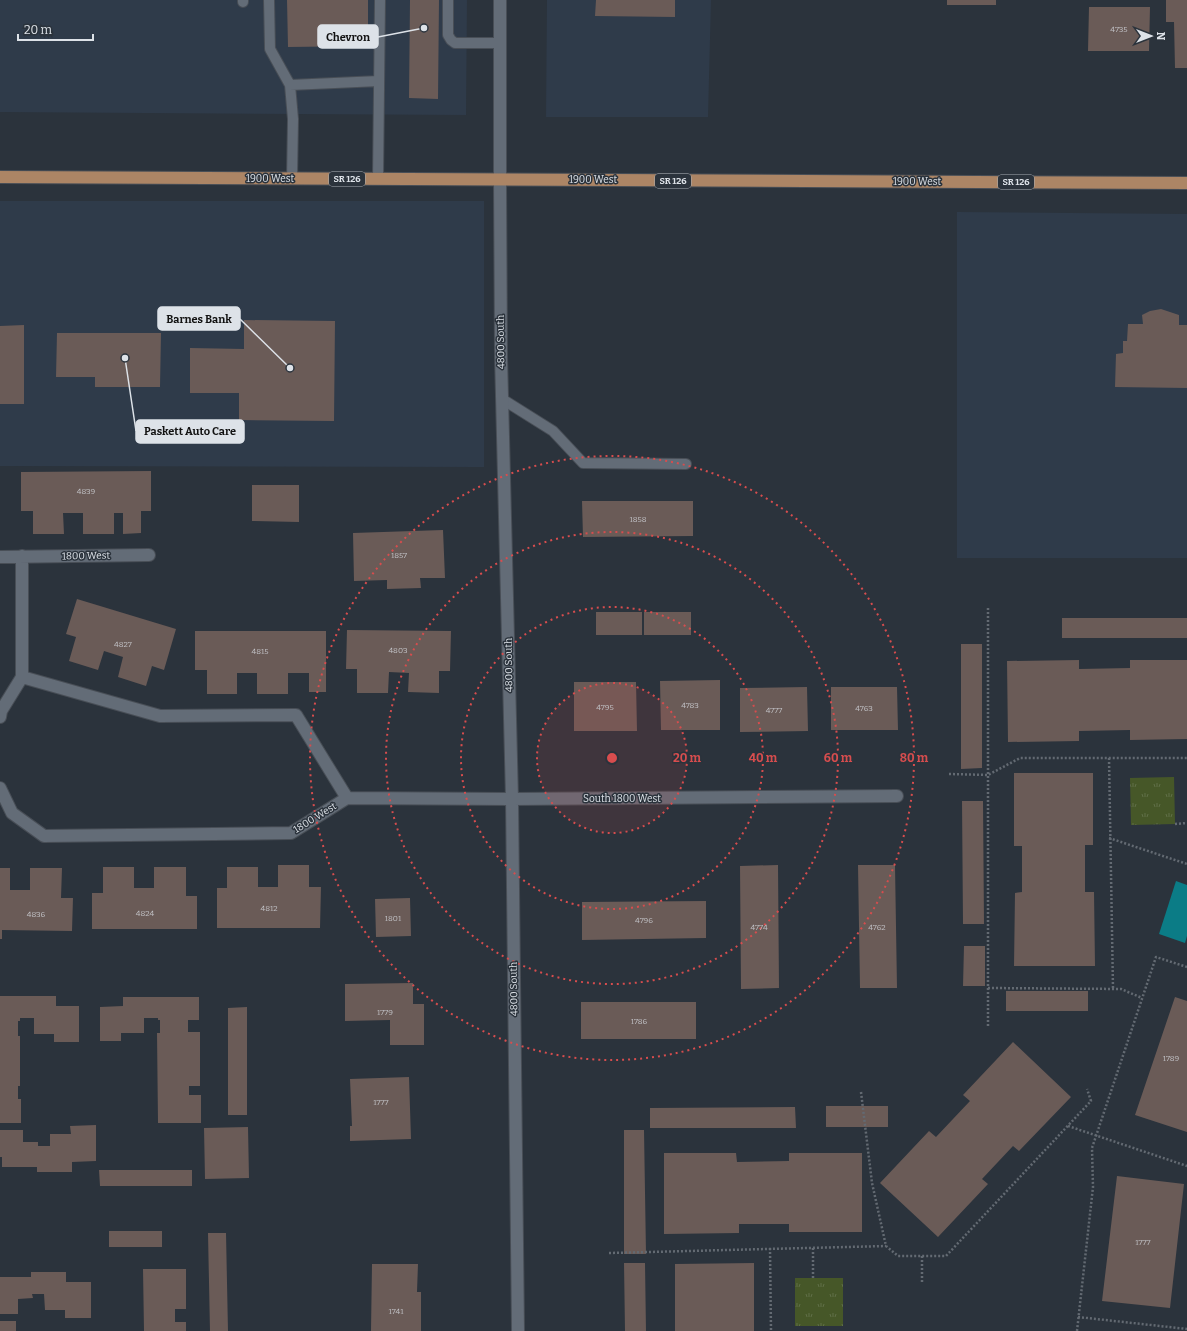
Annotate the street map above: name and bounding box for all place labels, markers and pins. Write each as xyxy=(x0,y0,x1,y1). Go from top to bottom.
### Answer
callout: Chevron xyxy=(318,25,378,48)
callout: Barnes Bank xyxy=(158,307,240,330)
callout: Paskett Auto Care xyxy=(136,420,244,443)
centre of rings xyxy=(605,751,619,765)

